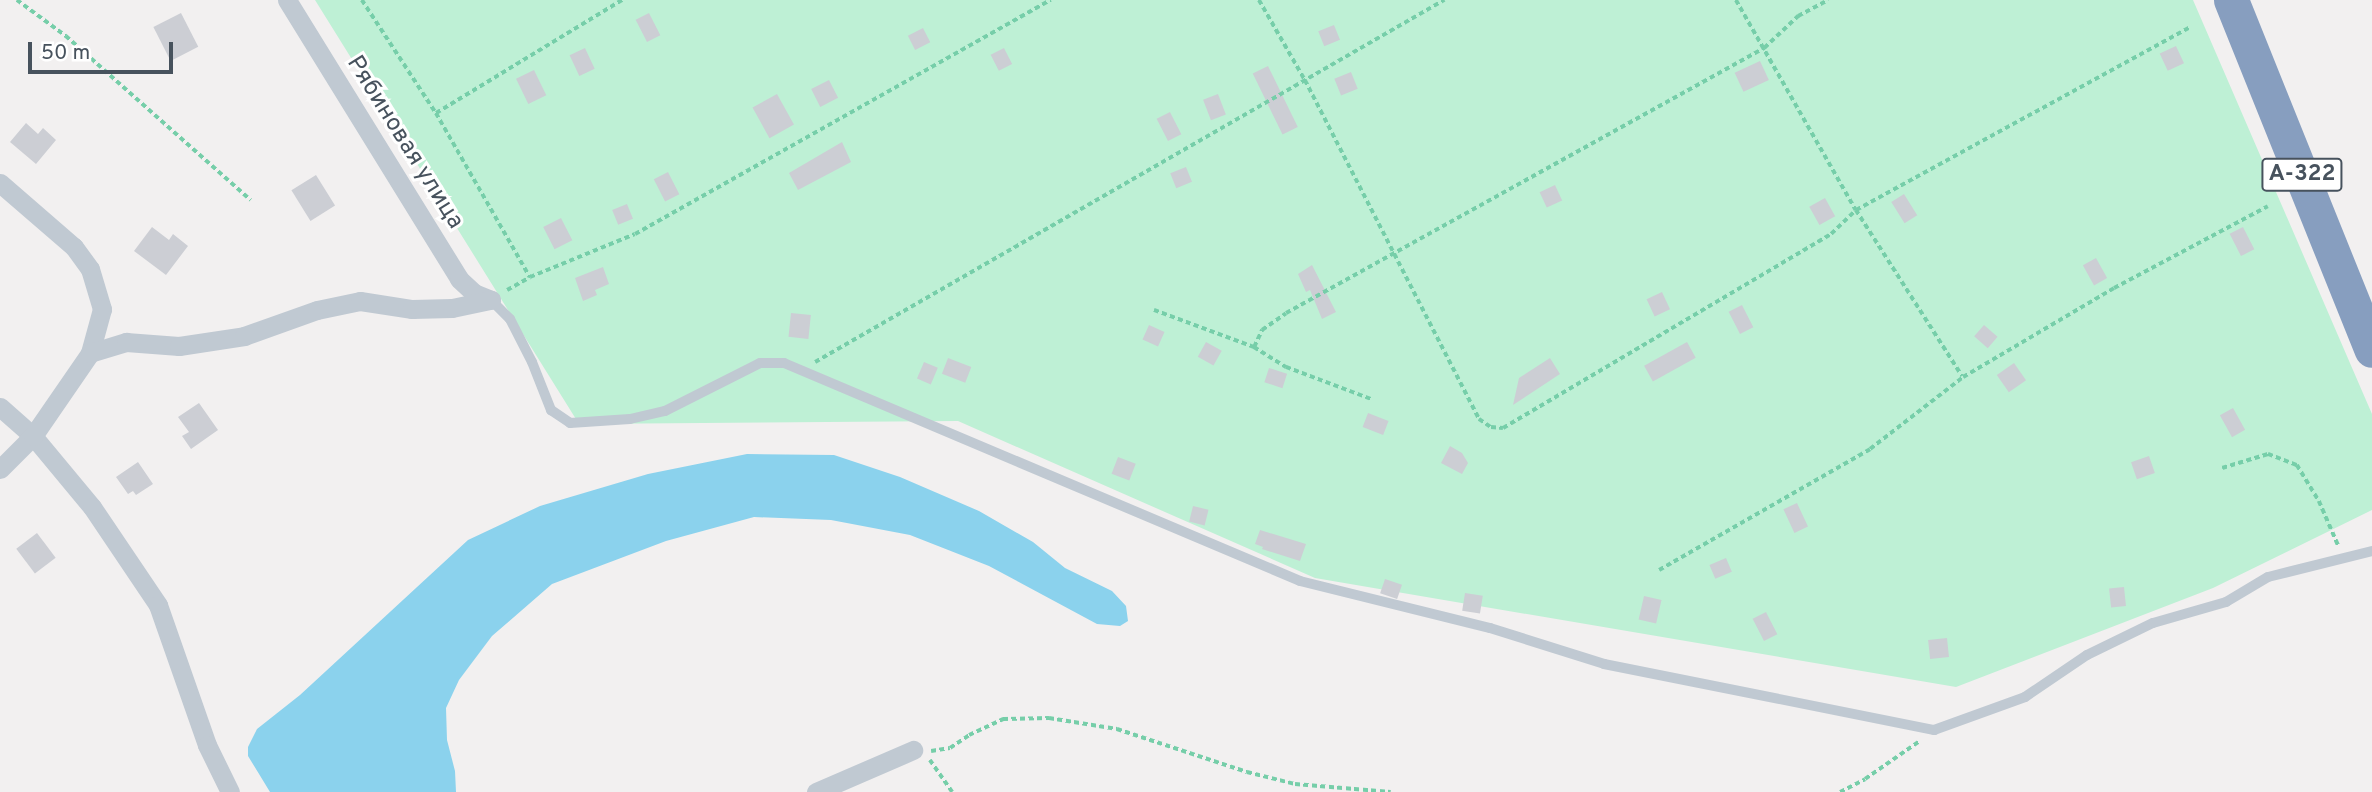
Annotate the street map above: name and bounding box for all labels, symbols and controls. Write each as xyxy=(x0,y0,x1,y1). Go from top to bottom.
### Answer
scale bar xyxy=(32,28,177,72)
text: 50 m xyxy=(41,40,90,67)
street label: Рябиновая улица xyxy=(339,51,469,235)
road number: А-322 xyxy=(2260,156,2344,194)

